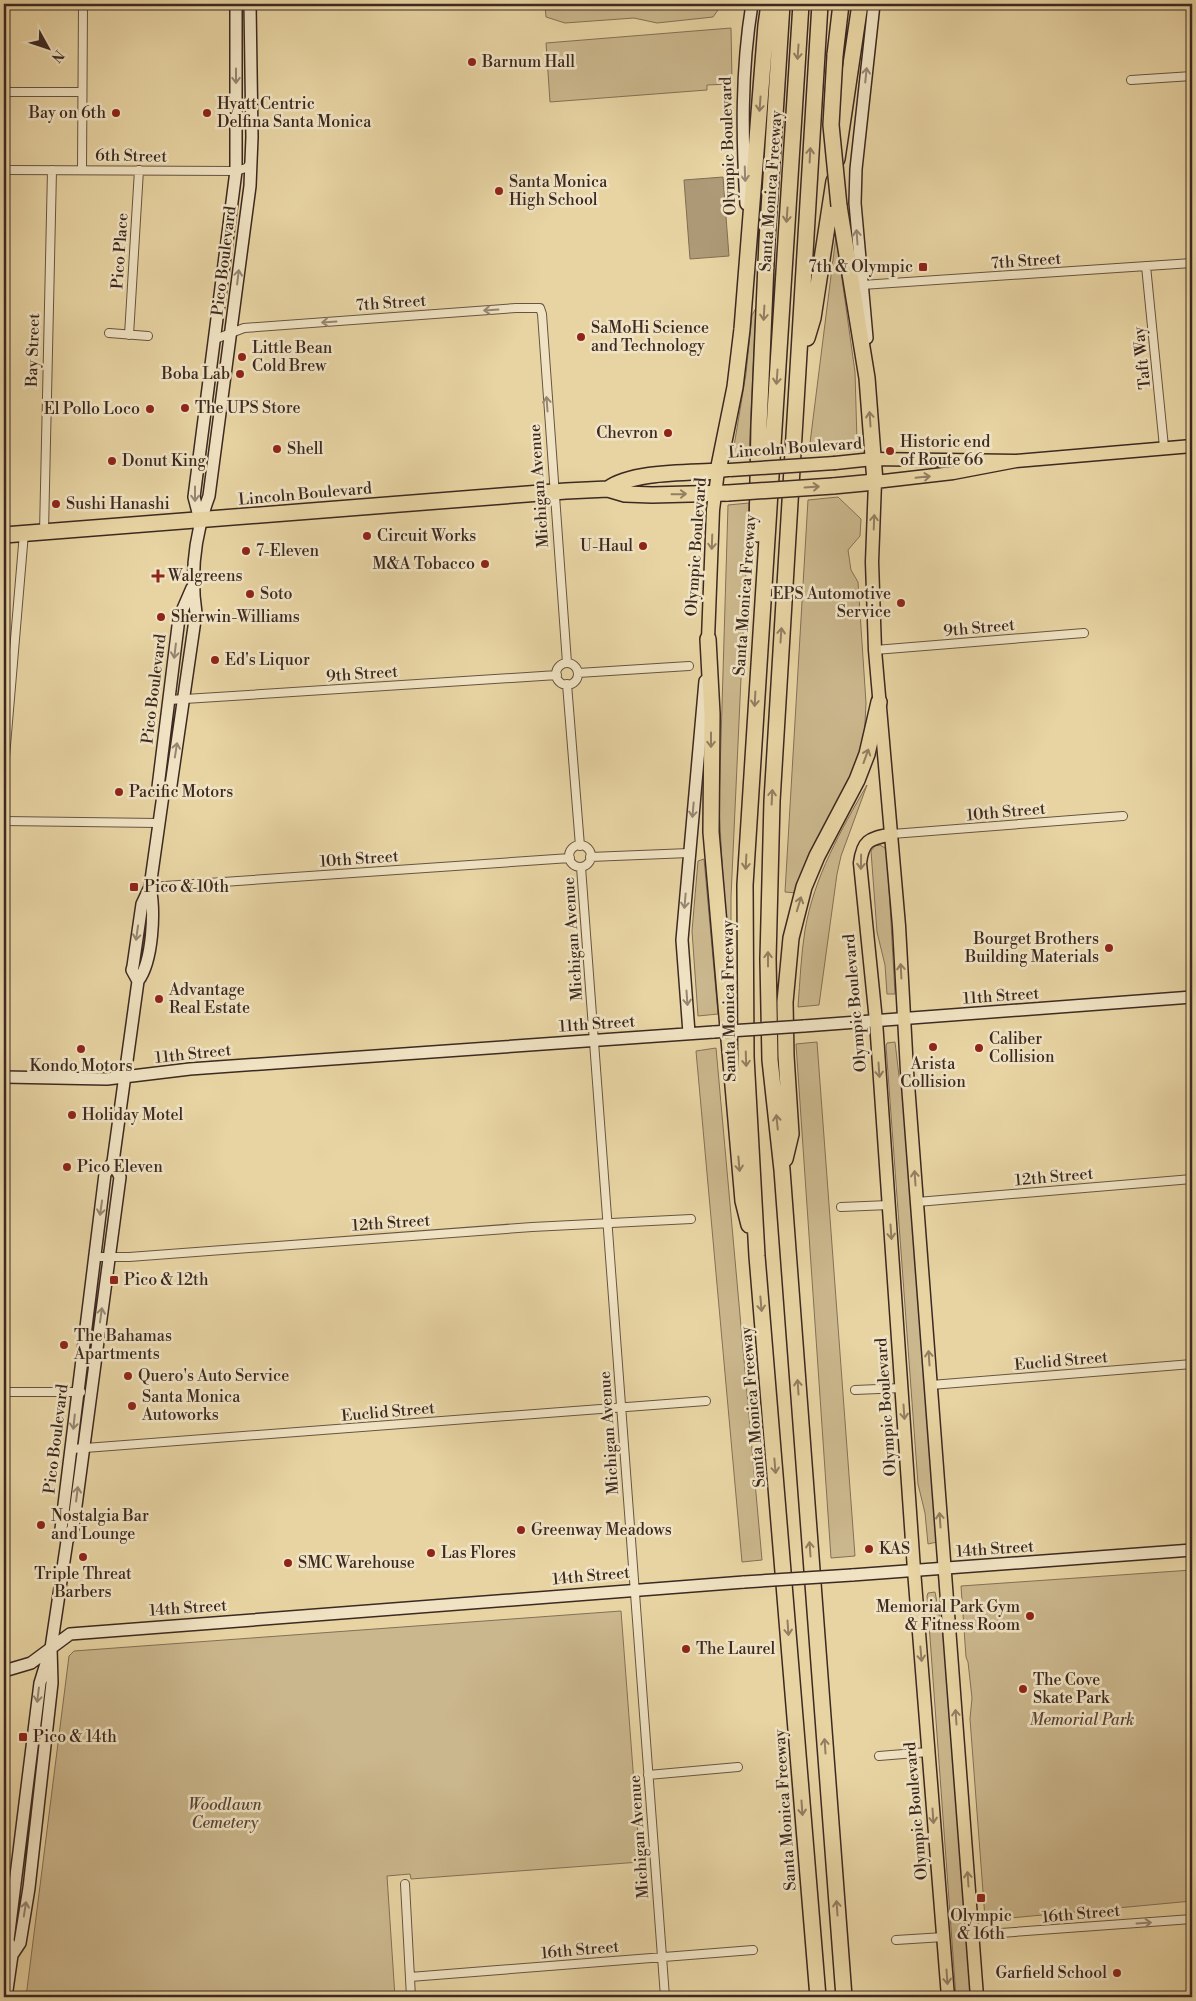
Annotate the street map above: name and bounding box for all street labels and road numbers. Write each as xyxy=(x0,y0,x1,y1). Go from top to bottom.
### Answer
street label: Olympic Boulevard xyxy=(716,76,740,216)
street label: Santa Monica Freeway xyxy=(755,109,787,272)
street label: 6th Street xyxy=(95,145,167,167)
street label: Pico Boulevard xyxy=(207,205,241,317)
street label: Pico Place xyxy=(107,212,133,290)
street label: 7th Street xyxy=(990,249,1062,273)
street label: 7th Street xyxy=(355,291,427,315)
street label: Bay Street xyxy=(22,312,44,388)
street label: Taft Way xyxy=(1129,325,1155,390)
street label: Michigan Avenue xyxy=(525,423,553,549)
street label: Lincoln Boulevard xyxy=(727,433,863,463)
street label: Olympic Boulevard xyxy=(681,477,711,617)
street label: Lincoln Boulevard xyxy=(237,478,373,510)
street label: Santa Monica Freeway xyxy=(729,513,761,676)
street label: 9th Street xyxy=(942,615,1016,641)
street label: Pico Boulevard xyxy=(137,633,171,745)
street label: 9th Street xyxy=(325,661,399,686)
street label: 10th Street xyxy=(966,799,1047,825)
street label: 10th Street xyxy=(319,846,400,872)
street label: Michigan Avenue xyxy=(559,876,587,1002)
street label: Santa Monica Freeway xyxy=(718,920,740,1082)
street label: Olympic Boulevard xyxy=(839,933,871,1073)
street label: 11th Street xyxy=(962,983,1040,1009)
street label: 11th Street xyxy=(558,1011,636,1037)
street label: 11th Street xyxy=(154,1040,232,1068)
street label: 12th Street xyxy=(1014,1164,1094,1190)
street label: 12th Street xyxy=(351,1210,431,1236)
street label: Santa Monica Freeway xyxy=(736,1325,770,1488)
street label: Olympic Boulevard xyxy=(871,1337,901,1477)
street label: Euclid Street xyxy=(1013,1347,1109,1375)
street label: Michigan Avenue xyxy=(595,1370,623,1496)
street label: Pico Boulevard xyxy=(39,1383,73,1495)
street label: Euclid Street xyxy=(340,1398,436,1426)
street label: 14th Street xyxy=(955,1536,1035,1562)
street label: 14th Street xyxy=(551,1563,631,1589)
street label: 14th Street xyxy=(148,1595,228,1621)
street label: Santa Monica Freeway xyxy=(769,1728,801,1891)
street label: Olympic Boulevard xyxy=(900,1741,932,1881)
street label: Michigan Avenue xyxy=(625,1774,653,1900)
street label: 16th Street xyxy=(1041,1901,1121,1927)
street label: 16th Street xyxy=(540,1937,620,1963)

